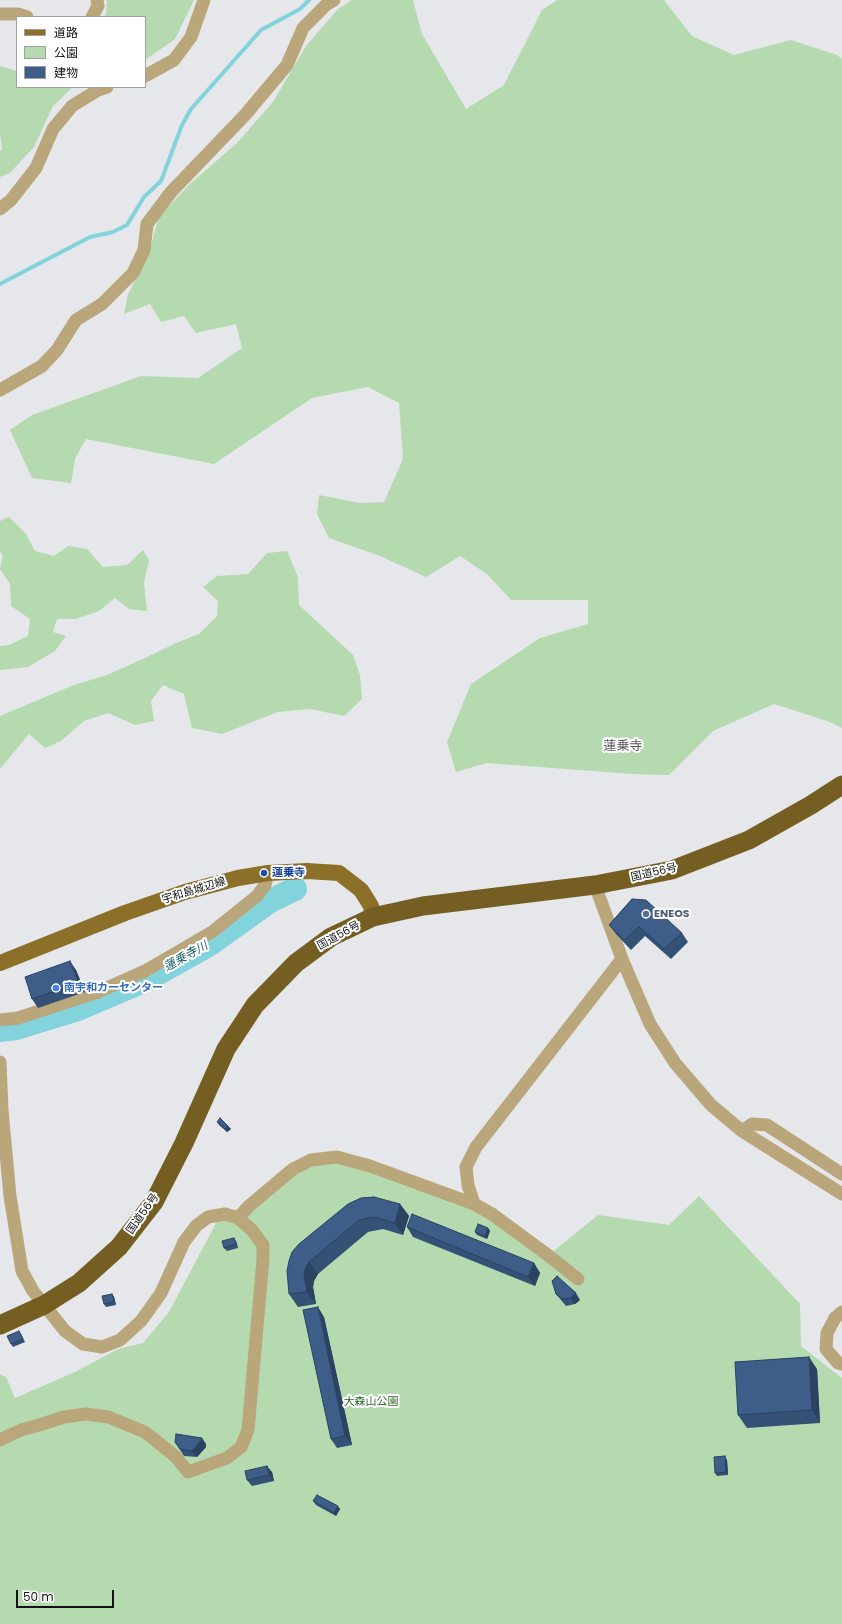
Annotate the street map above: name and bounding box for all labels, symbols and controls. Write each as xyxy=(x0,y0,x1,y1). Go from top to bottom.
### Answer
legend xyxy=(16,16,146,88)
text: 道路 xyxy=(54,24,78,41)
text: 公園 xyxy=(54,44,78,61)
text: 建物 xyxy=(54,64,78,81)
district label: 蓮乗寺 xyxy=(604,739,642,755)
street label: 国道56号 xyxy=(630,861,678,885)
place label: 蓮乗寺 xyxy=(272,866,305,880)
marker: 蓮乗寺 xyxy=(259,868,269,878)
street label: 宇和島城辺線 xyxy=(161,875,227,907)
place label: ENEOS xyxy=(654,907,690,921)
marker: ENEOS xyxy=(641,909,651,919)
street label: 国道56号 xyxy=(315,919,363,953)
water label: 蓮乗寺川 xyxy=(162,939,210,975)
place label: 南宇和カーセンター xyxy=(64,981,163,995)
marker: 南宇和カーセンター xyxy=(51,983,61,993)
street label: 国道56号 xyxy=(124,1191,162,1237)
park label: 大森山公園 xyxy=(344,1395,398,1409)
scale bar xyxy=(18,1582,116,1608)
text: 50 m xyxy=(23,1588,54,1605)

